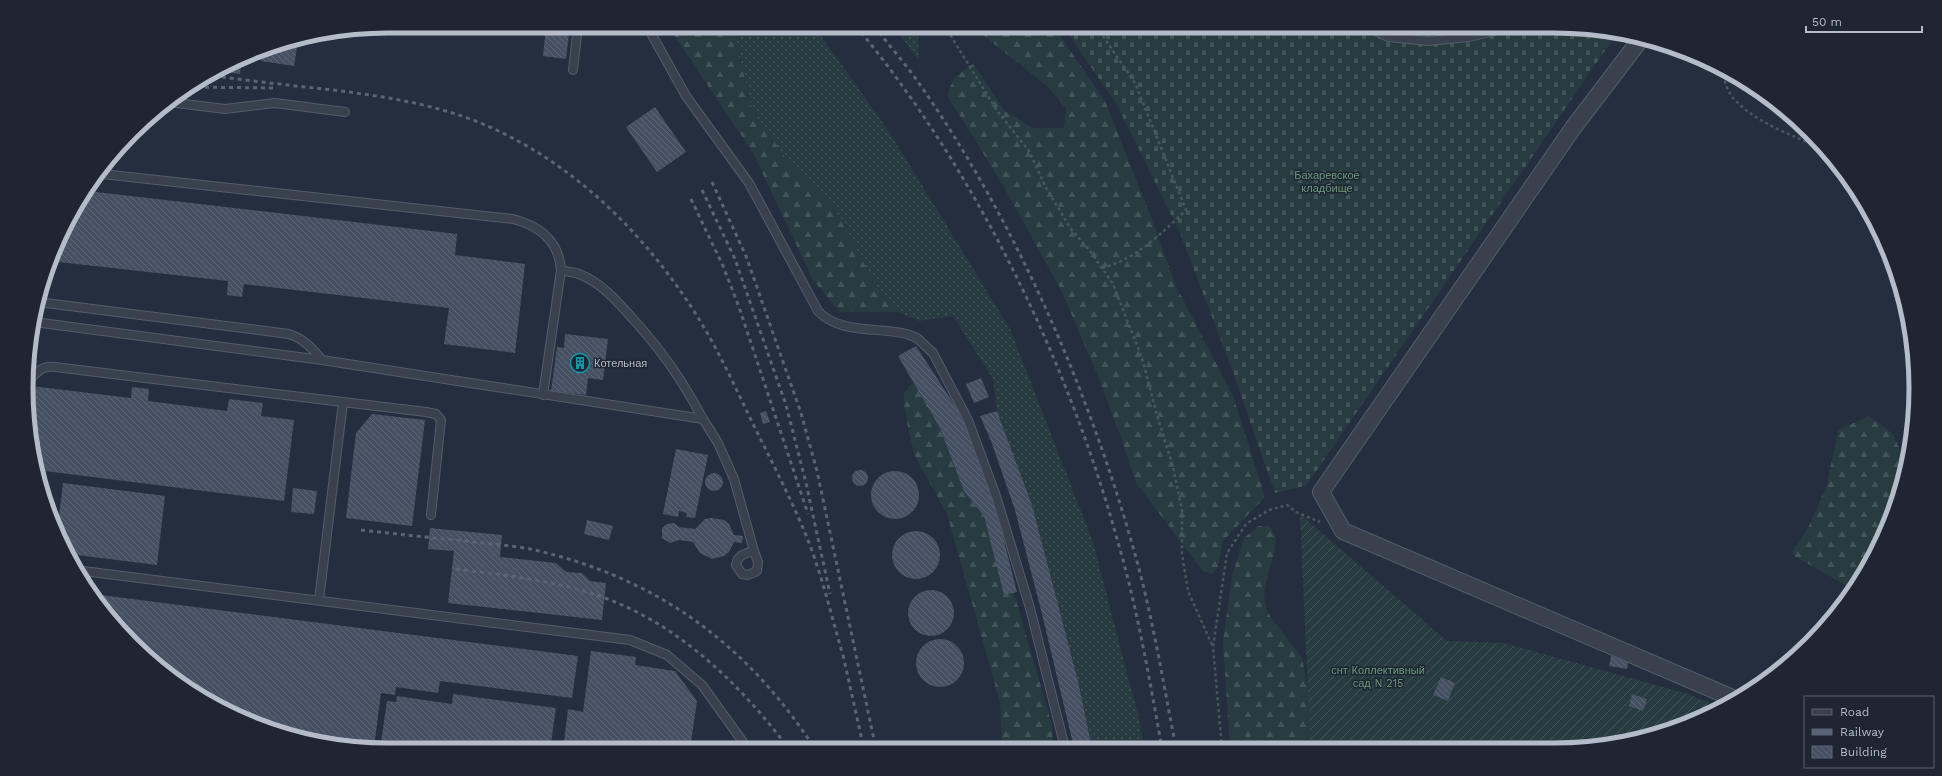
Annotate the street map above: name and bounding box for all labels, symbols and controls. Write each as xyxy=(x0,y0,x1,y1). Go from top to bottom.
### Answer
scale bar xyxy=(1806,8,1922,34)
text: 50 m xyxy=(1812,15,1842,29)
park label: Бахаревское кладбище xyxy=(1294,169,1360,195)
building icon: Котельная xyxy=(569,352,591,374)
place label: Котельная xyxy=(594,357,647,370)
park label: снт Коллективный сад N 215 xyxy=(1331,664,1425,690)
legend xyxy=(1804,696,1934,768)
text: Road xyxy=(1840,705,1869,719)
text: Railway xyxy=(1840,725,1885,739)
text: Building xyxy=(1840,745,1887,759)

